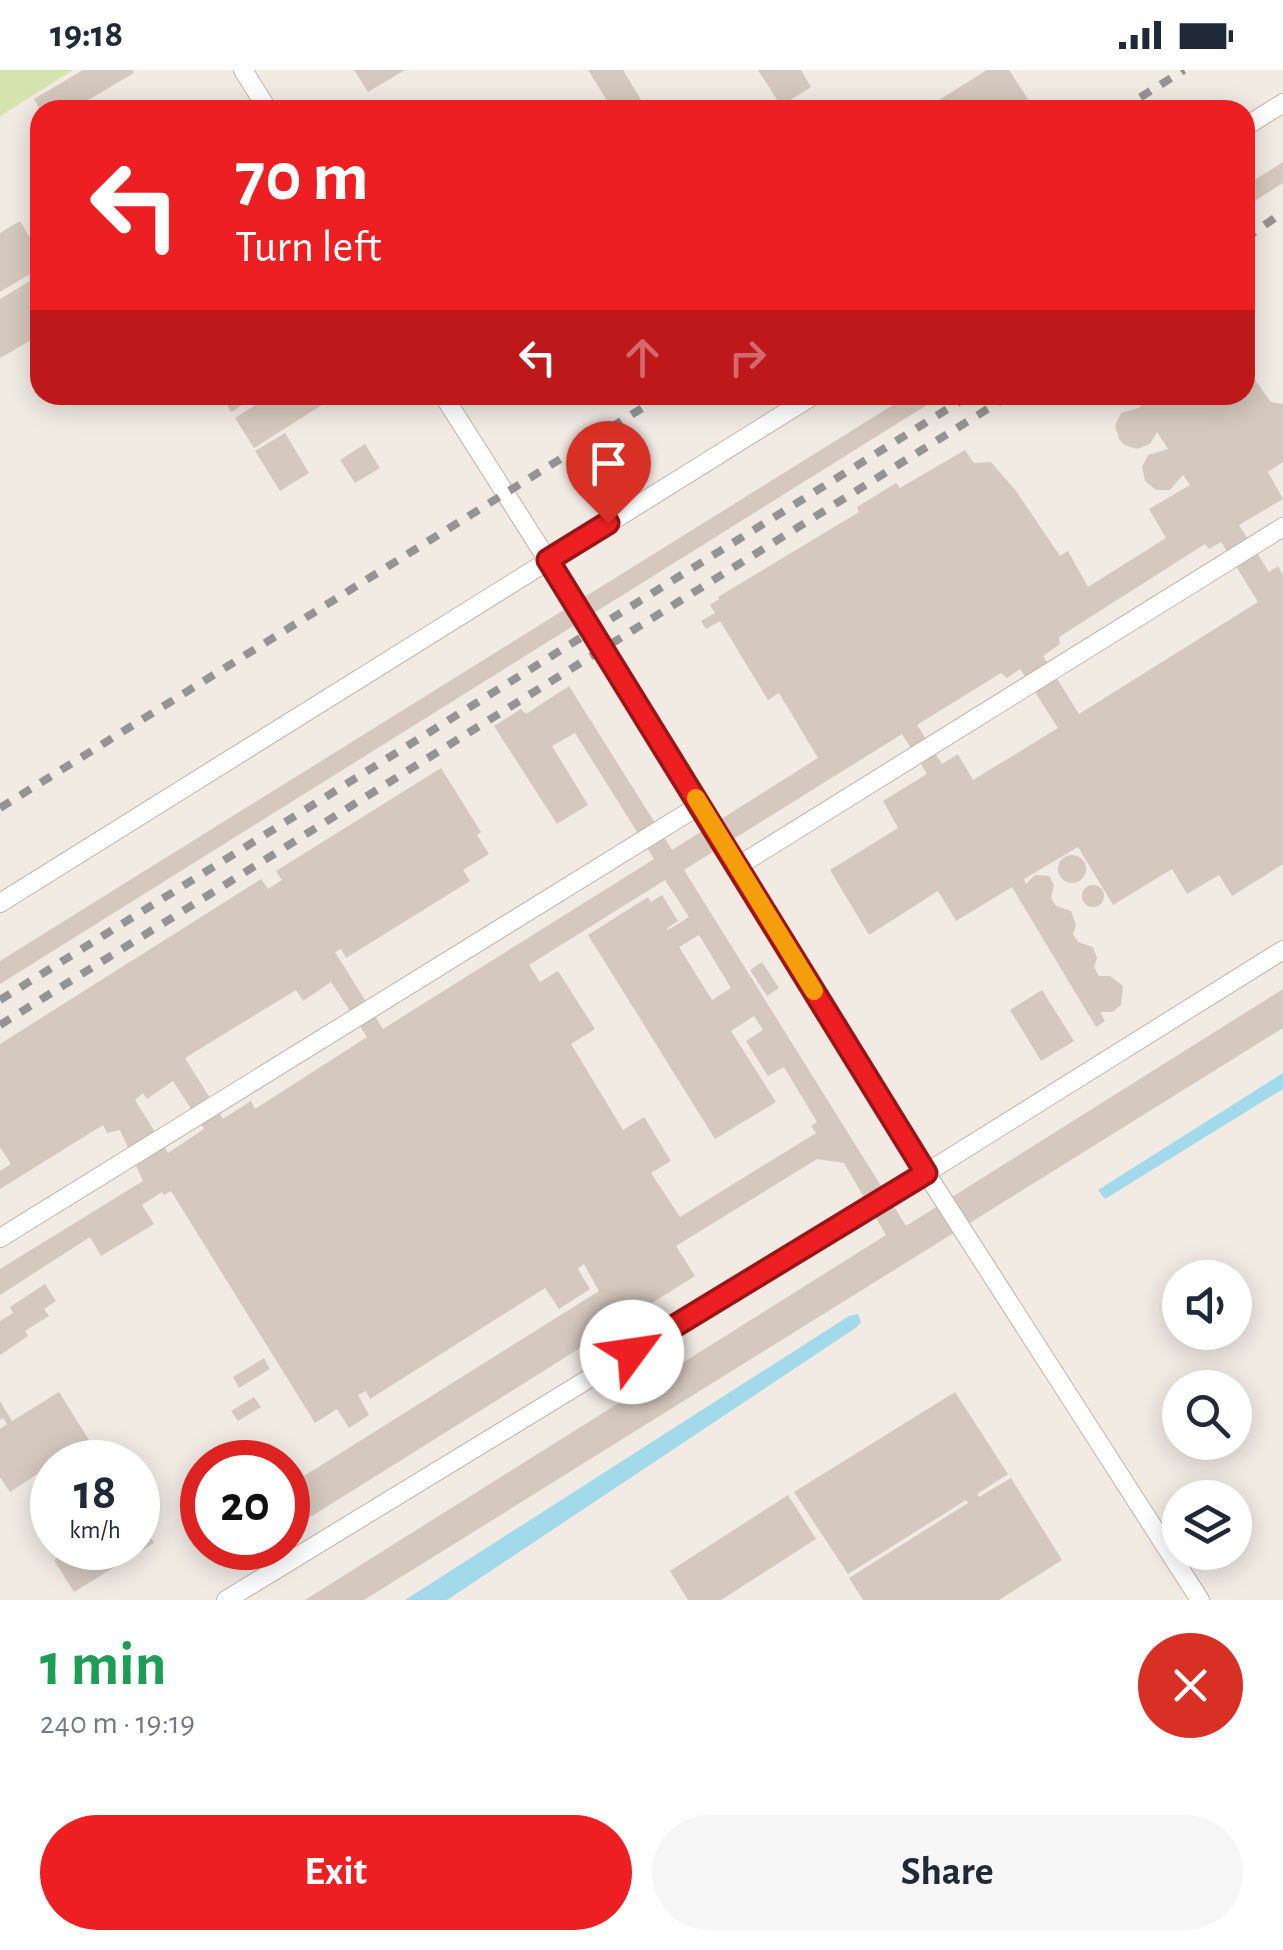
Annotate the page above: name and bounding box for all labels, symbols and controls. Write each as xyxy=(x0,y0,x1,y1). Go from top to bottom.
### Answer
text: 19:18 xyxy=(50,16,123,54)
icon: left xyxy=(70,140,200,270)
text: 70 m xyxy=(235,143,369,213)
text: Turn left xyxy=(235,225,382,270)
icon: left xyxy=(510,330,565,385)
icon: ahead xyxy=(615,330,670,385)
icon: right xyxy=(720,330,775,385)
pin xyxy=(566,421,651,524)
icon: arrive xyxy=(581,436,636,491)
map controls xyxy=(1162,1260,1252,1570)
button: sound xyxy=(1162,1260,1252,1350)
position arrow xyxy=(580,1300,684,1404)
button: search xyxy=(1162,1370,1252,1460)
speed limit sign: 20 xyxy=(180,1440,310,1570)
text: 18 xyxy=(74,1468,116,1518)
button: layers xyxy=(1162,1480,1252,1570)
text: km/h xyxy=(69,1518,121,1543)
button: close xyxy=(1138,1633,1243,1738)
text: 1 min xyxy=(40,1636,166,1696)
text: 240 m · 19:19 xyxy=(40,1707,195,1739)
button: Exit xyxy=(40,1815,632,1930)
button: Share xyxy=(652,1815,1243,1930)

